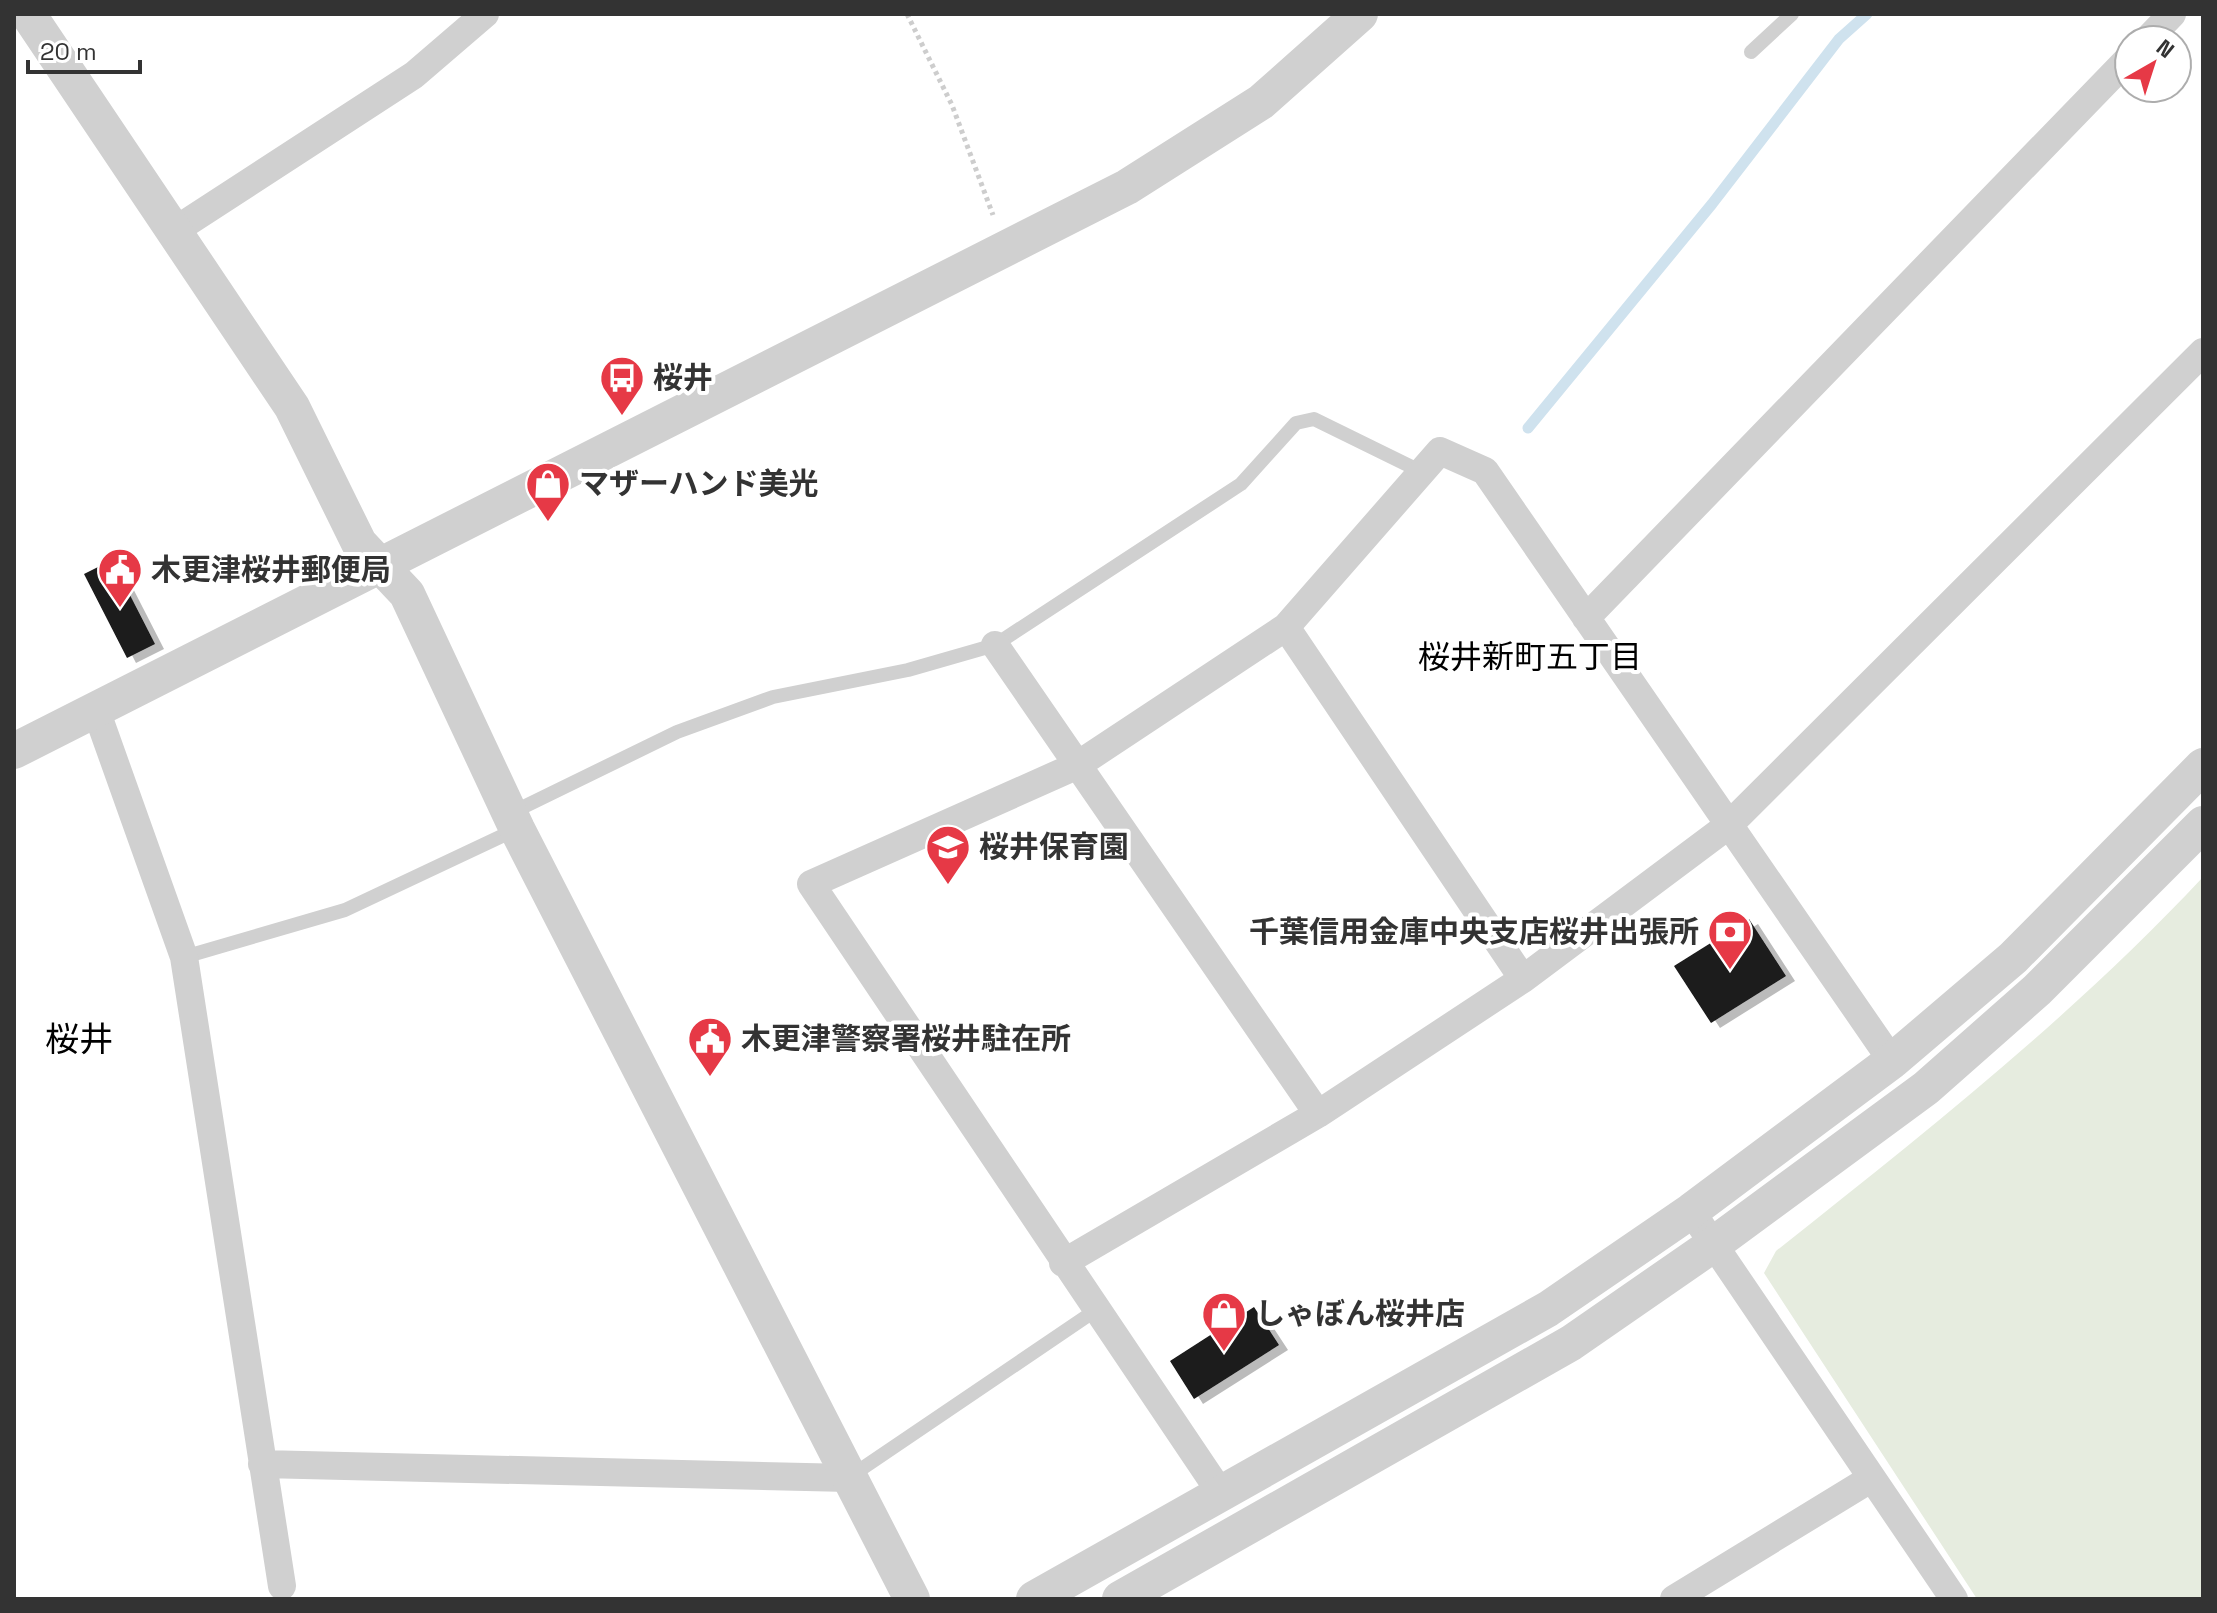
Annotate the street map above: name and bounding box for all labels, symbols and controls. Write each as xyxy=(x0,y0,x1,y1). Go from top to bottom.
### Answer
scale bar xyxy=(28,24,140,74)
north arrow xyxy=(2113,24,2193,104)
text: N xyxy=(2151,33,2180,64)
text: 20 m xyxy=(40,36,97,67)
bus stop icon: 桜井 xyxy=(598,354,646,417)
place label: 桜井 xyxy=(653,358,713,397)
shop icon: マザーハンド美光 xyxy=(524,460,572,523)
place label: マザーハンド美光 xyxy=(579,464,818,503)
public building icon: 木更津桜井郵便局 xyxy=(96,546,144,609)
place label: 木更津桜井郵便局 xyxy=(151,550,391,589)
district label: 桜井新町五丁目 xyxy=(1418,637,1642,677)
school or university icon: 桜井保育園 xyxy=(924,823,972,886)
place label: 桜井保育園 xyxy=(979,827,1129,866)
bank icon: 千葉信用金庫中央支店桜井出張所 xyxy=(1706,908,1754,971)
place label: 千葉信用金庫中央支店桜井出張所 xyxy=(1249,912,1699,951)
public building icon: 木更津警察署桜井駐在所 xyxy=(686,1015,734,1078)
district label: 桜井 xyxy=(45,1018,113,1061)
place label: 木更津警察署桜井駐在所 xyxy=(741,1019,1071,1058)
shop icon: しゃぼん桜井店 xyxy=(1200,1290,1248,1353)
place label: しゃぼん桜井店 xyxy=(1255,1294,1465,1333)

